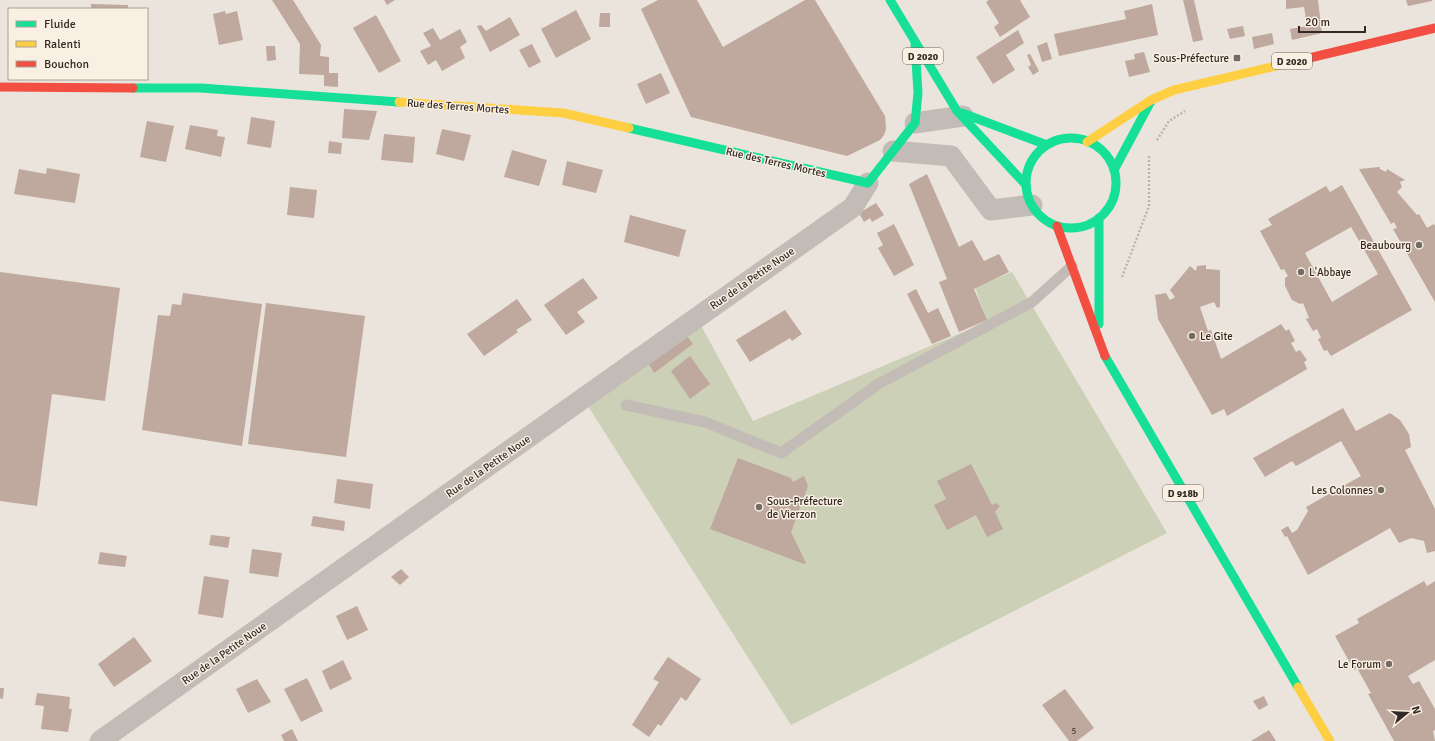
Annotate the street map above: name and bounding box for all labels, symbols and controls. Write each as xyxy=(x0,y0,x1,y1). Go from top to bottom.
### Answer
legend xyxy=(8,8,148,80)
scale bar xyxy=(1299,8,1365,34)
text: 20 m xyxy=(1305,15,1330,30)
text: Fluide xyxy=(44,17,76,32)
text: Ralenti xyxy=(44,37,81,52)
road number: D 2020 xyxy=(903,48,943,64)
place label: Sous-Préfecture xyxy=(1154,52,1229,65)
marker: Sous-Préfecture xyxy=(1232,53,1242,63)
road number: D 2020 xyxy=(1272,53,1312,69)
text: Bouchon xyxy=(44,57,89,72)
street label: Rue des Terres Mortes xyxy=(406,96,510,117)
street label: Rue des Terres Mortes xyxy=(725,145,827,180)
place label: Beaubourg xyxy=(1360,239,1411,252)
marker: Beaubourg xyxy=(1414,240,1424,250)
street label: Rue de la Petite Noue xyxy=(708,244,797,312)
place label: L'Abbaye xyxy=(1309,266,1351,279)
marker: L'Abbaye xyxy=(1296,267,1306,277)
place label: Le Gite xyxy=(1200,330,1233,343)
marker: Le Gite xyxy=(1187,331,1197,341)
street label: Rue de la Petite Noue xyxy=(444,432,533,500)
place label: Les Colonnes xyxy=(1311,484,1373,497)
road number: D 918b xyxy=(1163,485,1203,501)
marker: Les Colonnes xyxy=(1376,485,1386,495)
place label: Sous-Préfecture de Vierzon xyxy=(767,495,842,521)
marker: Sous-Préfecture de Vierzon xyxy=(754,502,764,512)
street label: Rue de la Petite Noue xyxy=(180,619,269,687)
place label: Le Forum xyxy=(1338,658,1381,671)
marker: Le Forum xyxy=(1384,659,1394,669)
north arrow xyxy=(1387,693,1427,733)
text: N xyxy=(1409,704,1423,716)
house number: 5 xyxy=(1072,726,1077,737)

